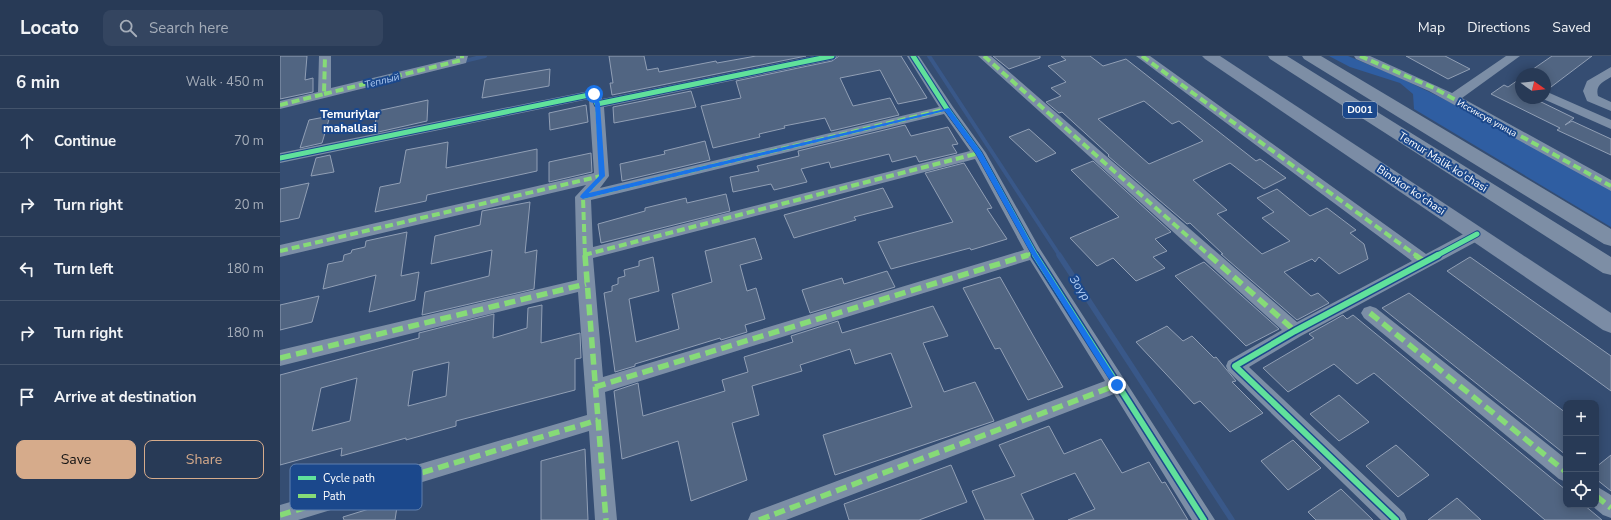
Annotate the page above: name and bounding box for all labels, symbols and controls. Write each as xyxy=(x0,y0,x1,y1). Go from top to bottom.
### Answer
search box xyxy=(103,10,383,46)
text: Locato xyxy=(20,15,79,41)
icon: search xyxy=(117,17,139,39)
text: Search here xyxy=(149,18,229,38)
text: Map xyxy=(1418,18,1445,37)
text: Directions xyxy=(1467,18,1530,37)
text: Saved xyxy=(1552,18,1591,37)
north arrow xyxy=(1515,68,1551,104)
water label: Теплый xyxy=(363,70,401,92)
text: 6 min xyxy=(16,71,60,94)
text: Walk · 450 m xyxy=(186,73,264,91)
route start xyxy=(585,85,603,103)
street label: Иссиксув улица xyxy=(1455,97,1519,139)
road number: D001 xyxy=(1343,102,1377,118)
district label: Temuriylar mahallasi xyxy=(320,106,380,136)
street label: Temur Malik ko'chasi xyxy=(1396,129,1490,195)
icon: ahead xyxy=(16,130,38,152)
text: Continue xyxy=(54,131,116,151)
text: 70 m xyxy=(234,132,264,150)
street label: Binokor ko'chasi xyxy=(1374,162,1448,218)
icon: right xyxy=(16,194,38,216)
text: Turn right xyxy=(54,195,123,215)
text: 20 m xyxy=(234,196,264,214)
icon: left xyxy=(16,258,38,280)
text: Turn left xyxy=(54,259,113,279)
text: 180 m xyxy=(226,260,264,278)
water label: Зоур xyxy=(1066,272,1094,304)
icon: right xyxy=(16,322,38,344)
text: Turn right xyxy=(54,323,123,343)
text: 180 m xyxy=(226,324,264,342)
route end xyxy=(1108,376,1126,394)
icon: arrive xyxy=(16,386,38,408)
text: Arrive at destination xyxy=(54,387,197,407)
map controls xyxy=(1563,400,1599,508)
button: + xyxy=(1563,400,1599,436)
button: − xyxy=(1563,436,1599,472)
button: Save xyxy=(16,440,136,479)
button: Share xyxy=(144,440,264,479)
legend xyxy=(290,464,422,510)
text: Cycle path xyxy=(323,471,375,486)
button: locate xyxy=(1563,472,1599,508)
text: Path xyxy=(323,489,346,504)

